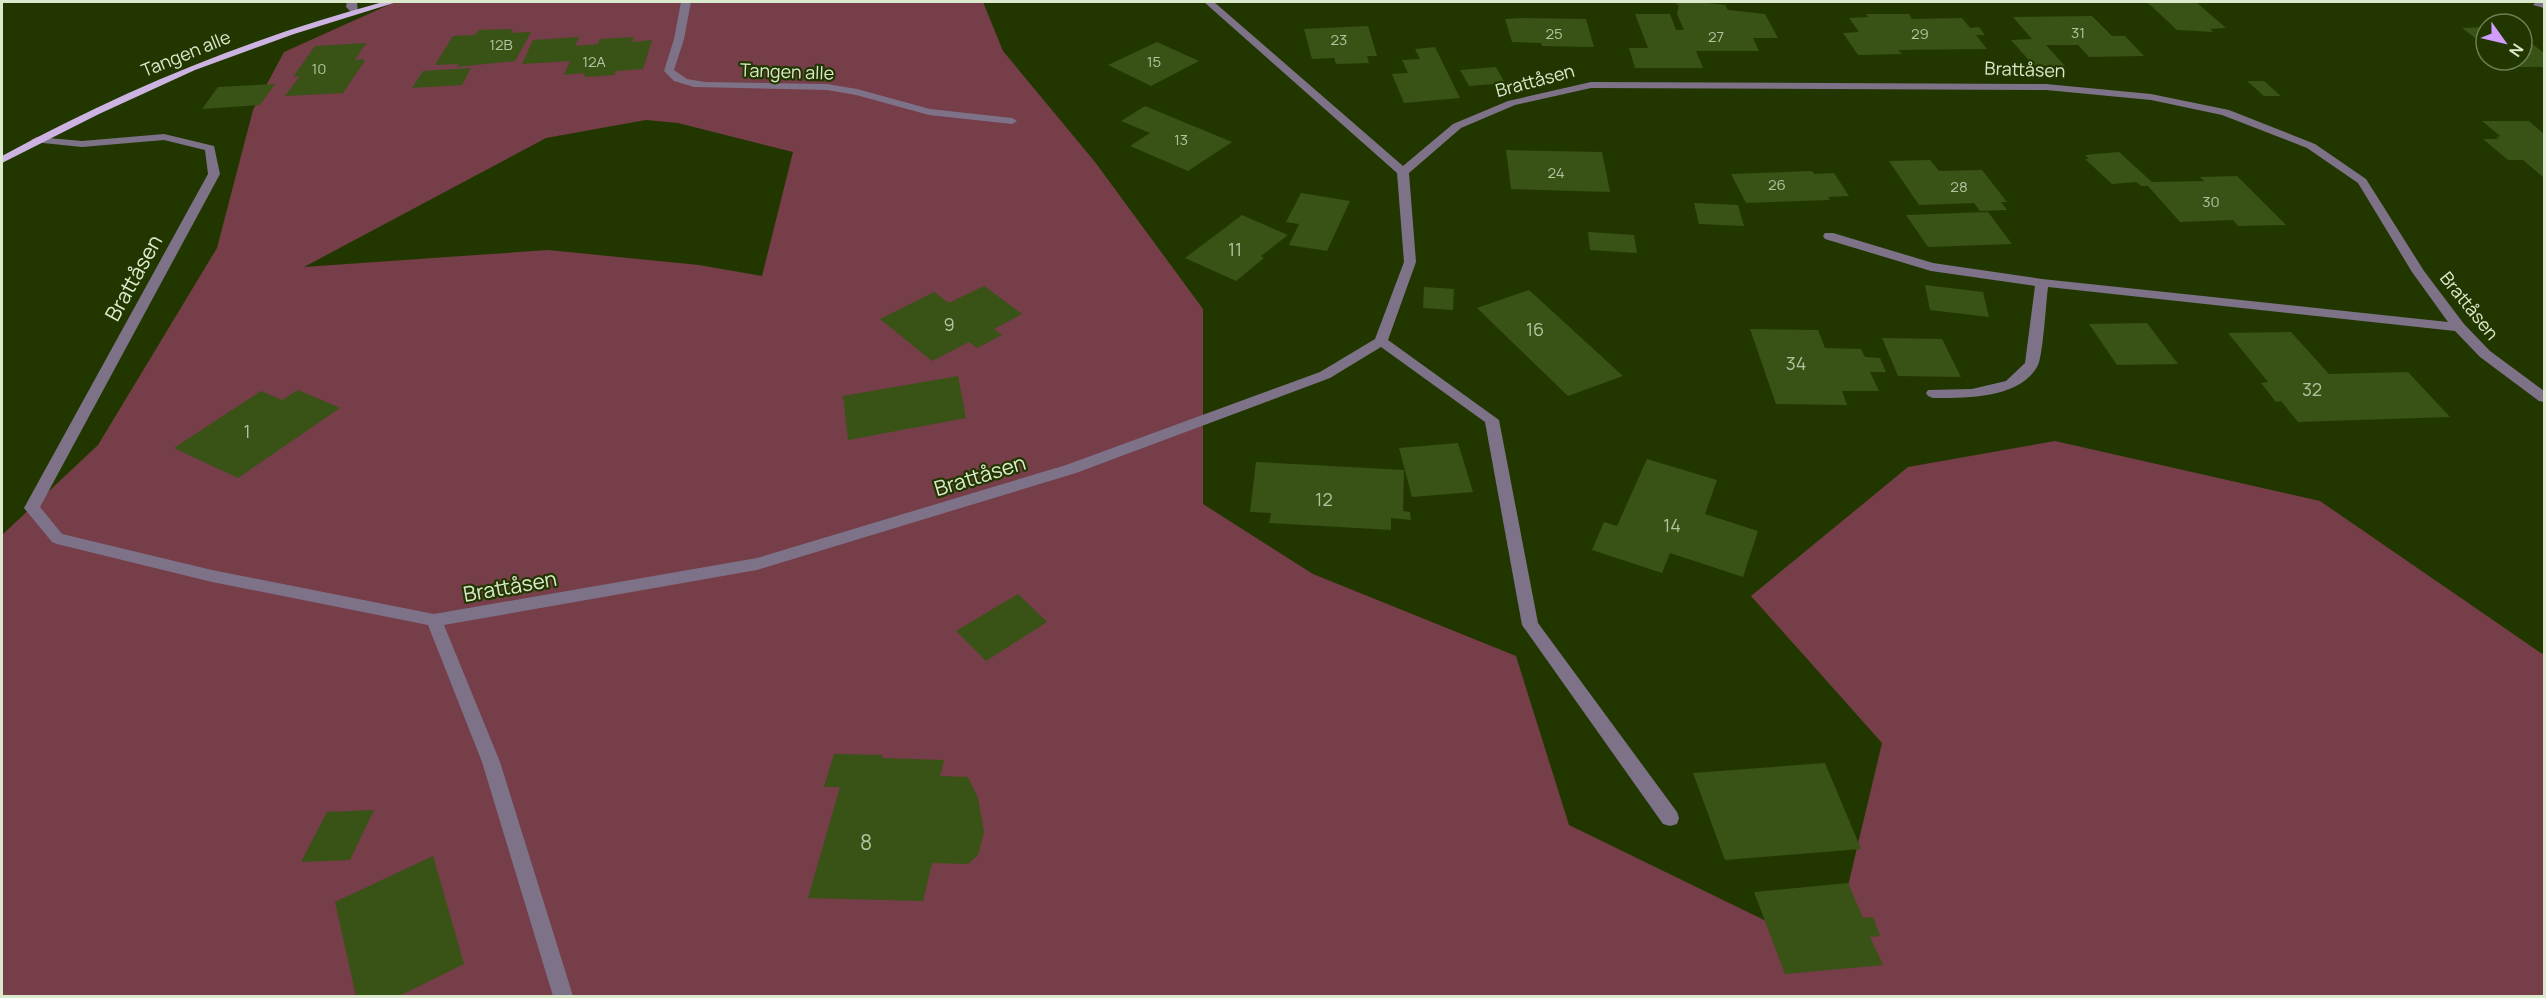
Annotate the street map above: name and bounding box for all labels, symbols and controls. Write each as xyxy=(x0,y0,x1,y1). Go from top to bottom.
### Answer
north arrow xyxy=(2474,12,2534,72)
house number: 31 xyxy=(2071,22,2085,43)
house number: 25 xyxy=(1545,23,1563,44)
house number: 29 xyxy=(1911,23,1929,44)
street label: Tangen alle xyxy=(137,24,234,82)
house number: 27 xyxy=(1708,26,1724,47)
house number: 23 xyxy=(1331,29,1347,50)
house number: 12B xyxy=(489,34,513,55)
text: N xyxy=(2504,39,2529,61)
house number: 12A xyxy=(582,51,606,72)
house number: 15 xyxy=(1147,51,1161,72)
street label: Brattåsen xyxy=(1984,56,2066,82)
street label: Tangen alle xyxy=(739,57,835,85)
house number: 10 xyxy=(312,58,327,79)
street label: Brattåsen xyxy=(1493,58,1577,102)
house number: 13 xyxy=(1174,129,1188,150)
house number: 24 xyxy=(1547,162,1565,183)
house number: 26 xyxy=(1768,174,1786,195)
house number: 28 xyxy=(1950,176,1968,197)
house number: 30 xyxy=(2202,191,2220,212)
street label: Brattåsen xyxy=(98,229,168,326)
house number: 11 xyxy=(1228,237,1242,261)
street label: Brattåsen xyxy=(2435,266,2505,344)
house number: 9 xyxy=(943,312,955,336)
house number: 16 xyxy=(1526,317,1544,341)
house number: 34 xyxy=(1786,351,1806,375)
house number: 32 xyxy=(2302,377,2322,401)
house number: 1 xyxy=(243,419,251,443)
street label: Brattåsen xyxy=(930,448,1029,502)
house number: 12 xyxy=(1315,487,1333,511)
house number: 14 xyxy=(1663,513,1681,537)
street label: Brattåsen xyxy=(461,564,559,608)
house number: 8 xyxy=(860,828,872,856)

